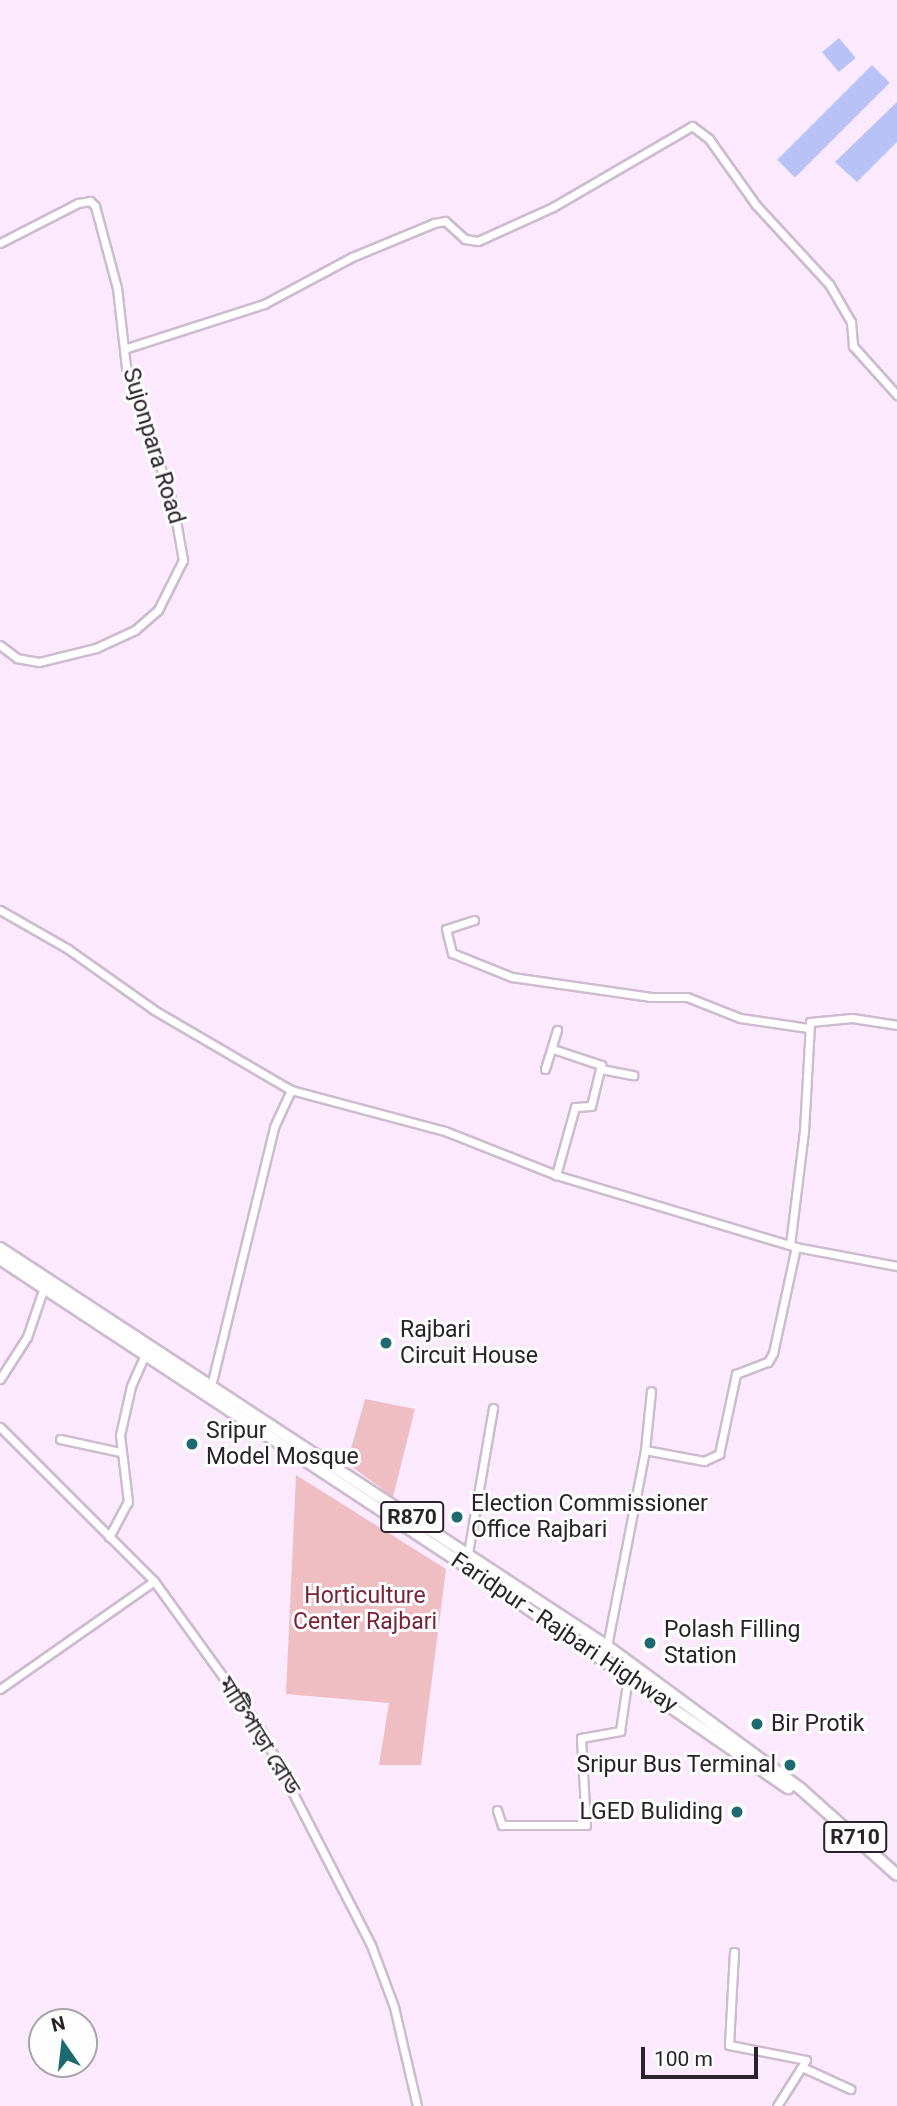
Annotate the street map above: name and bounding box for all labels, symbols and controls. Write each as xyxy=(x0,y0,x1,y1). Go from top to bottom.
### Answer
street label: Sujonpara Road xyxy=(116,365,190,527)
place label: Rajbari Circuit House xyxy=(400,1316,538,1370)
marker: Rajbari Circuit House xyxy=(378,1335,394,1351)
place label: Sripur Model Mosque xyxy=(206,1417,359,1471)
marker: Sripur Model Mosque xyxy=(184,1436,200,1452)
place label: Election Commissioner Office Rajbari xyxy=(471,1490,708,1544)
road number: R870 xyxy=(379,1500,445,1534)
marker: Election Commissioner Office Rajbari xyxy=(449,1509,465,1525)
street label: Faridpur - Rajbari Highway xyxy=(446,1547,682,1719)
park label: Horticulture Center Rajbari xyxy=(293,1582,437,1636)
place label: Polash Filling Station xyxy=(664,1616,801,1670)
marker: Polash Filling Station xyxy=(642,1635,658,1651)
street label: মাটিপাড়া রোড xyxy=(212,1672,306,1800)
place label: Bir Protik xyxy=(771,1710,864,1738)
marker: Bir Protik xyxy=(749,1716,765,1732)
place label: Sripur Bus Terminal xyxy=(576,1751,776,1779)
marker: Sripur Bus Terminal xyxy=(782,1757,798,1773)
place label: LGED Buliding xyxy=(579,1798,723,1826)
marker: LGED Buliding xyxy=(729,1804,745,1820)
road number: R710 xyxy=(822,1820,888,1854)
north arrow xyxy=(28,2008,98,2078)
text: N xyxy=(49,2011,68,2037)
scale bar xyxy=(645,2032,762,2076)
text: 100 m xyxy=(654,2047,713,2071)

